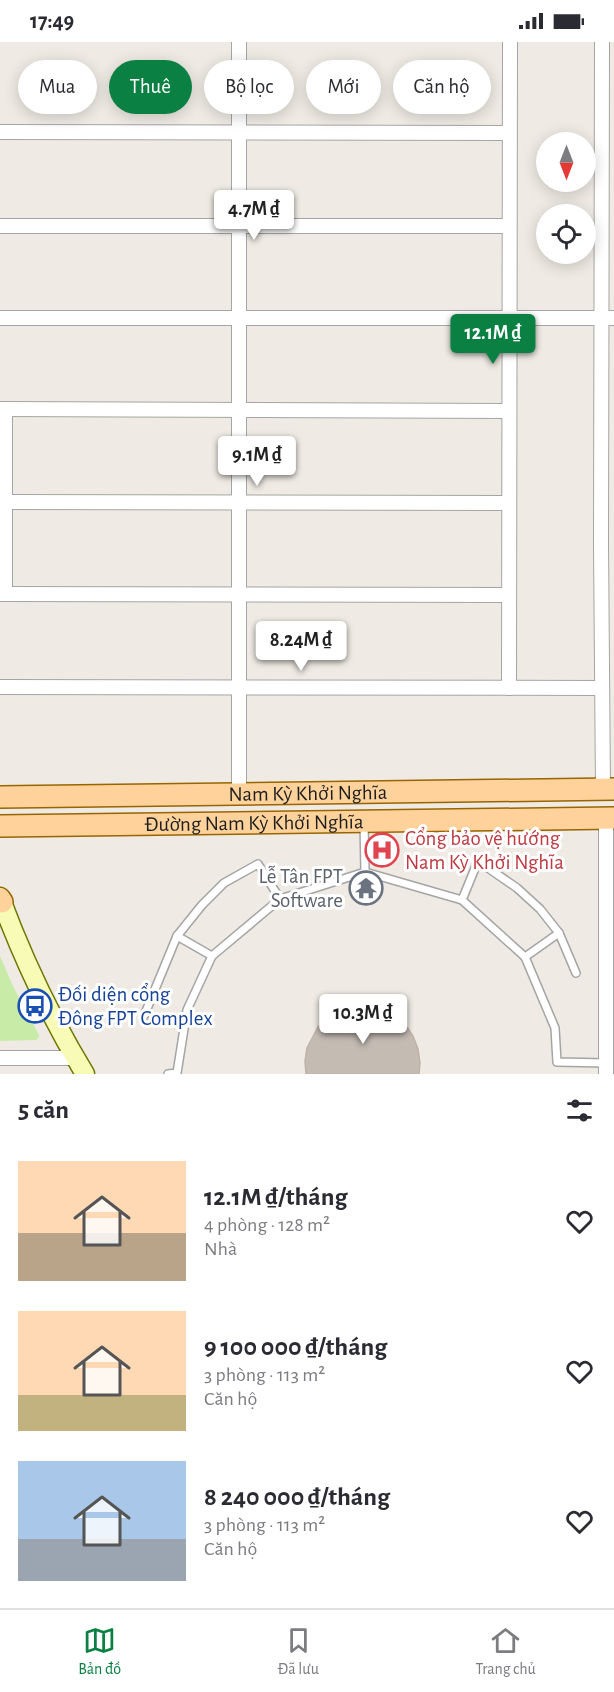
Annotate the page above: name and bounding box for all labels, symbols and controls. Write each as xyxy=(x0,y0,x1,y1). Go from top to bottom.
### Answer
text: 17:49 xyxy=(30,10,74,32)
chip: Mua xyxy=(18,60,97,114)
chip: Thuê xyxy=(109,60,192,114)
chip: Bộ lọc xyxy=(204,60,294,114)
chip: Mới xyxy=(306,60,381,114)
chip: Căn hộ xyxy=(393,60,491,114)
north arrow xyxy=(536,132,596,192)
map controls xyxy=(536,132,596,264)
pin: 4.7M ₫ xyxy=(205,190,303,241)
text: 4.7M ₫ xyxy=(228,199,280,219)
button: locate xyxy=(536,204,596,264)
pin: 12.1M ₫ xyxy=(438,314,548,365)
text: 12.1M ₫ xyxy=(464,323,522,343)
pin: 9.1M ₫ xyxy=(208,436,306,487)
text: 9.1M ₫ xyxy=(232,445,282,465)
pin: 8.24M ₫ xyxy=(246,621,356,672)
text: 8.24M ₫ xyxy=(270,630,332,650)
street label: Nam Kỳ Khởi Nghĩa xyxy=(228,782,388,805)
street label: Đường Nam Kỳ Khởi Nghĩa xyxy=(144,811,364,835)
place label: Cổng bảo vệ hướng Nam Kỳ Khởi Nghĩa xyxy=(405,827,564,873)
hospital icon: Cổng bảo vệ hướng Nam Kỳ Khởi Nghĩa xyxy=(364,832,400,868)
place label: Lễ Tân FPT Software xyxy=(258,865,343,911)
temple icon: Lễ Tân FPT Software xyxy=(348,870,384,906)
place label: Đối diện cổng Đông FPT Complex xyxy=(58,983,213,1029)
bus stop icon: Đối diện cổng Đông FPT Complex xyxy=(17,988,53,1024)
pin: 10.3M ₫ xyxy=(308,994,418,1045)
text: 10.3M ₫ xyxy=(333,1003,393,1023)
icon: filters xyxy=(563,1094,596,1127)
text: 5 căn xyxy=(18,1097,69,1123)
text: 12.1M ₫/tháng xyxy=(204,1184,347,1210)
icon: home xyxy=(66,1185,138,1257)
icon: heart xyxy=(563,1205,596,1238)
text: 4 phòng · 128 m² xyxy=(204,1215,330,1235)
text: Nhà xyxy=(204,1239,237,1259)
text: 9 100 000 ₫/tháng xyxy=(204,1334,387,1360)
icon: home xyxy=(66,1335,138,1407)
icon: heart xyxy=(563,1355,596,1388)
text: 3 phòng · 113 m² xyxy=(204,1365,325,1385)
text: Căn hộ xyxy=(204,1389,257,1409)
text: 8 240 000 ₫/tháng xyxy=(204,1484,390,1510)
icon: home xyxy=(66,1485,138,1557)
icon: heart xyxy=(563,1505,596,1538)
text: 3 phòng · 113 m² xyxy=(204,1515,325,1535)
text: Căn hộ xyxy=(204,1539,257,1559)
tab: Bản đồ xyxy=(78,1624,121,1679)
tab: Đã lưu xyxy=(278,1624,319,1679)
tab: Trang chủ xyxy=(475,1624,536,1679)

